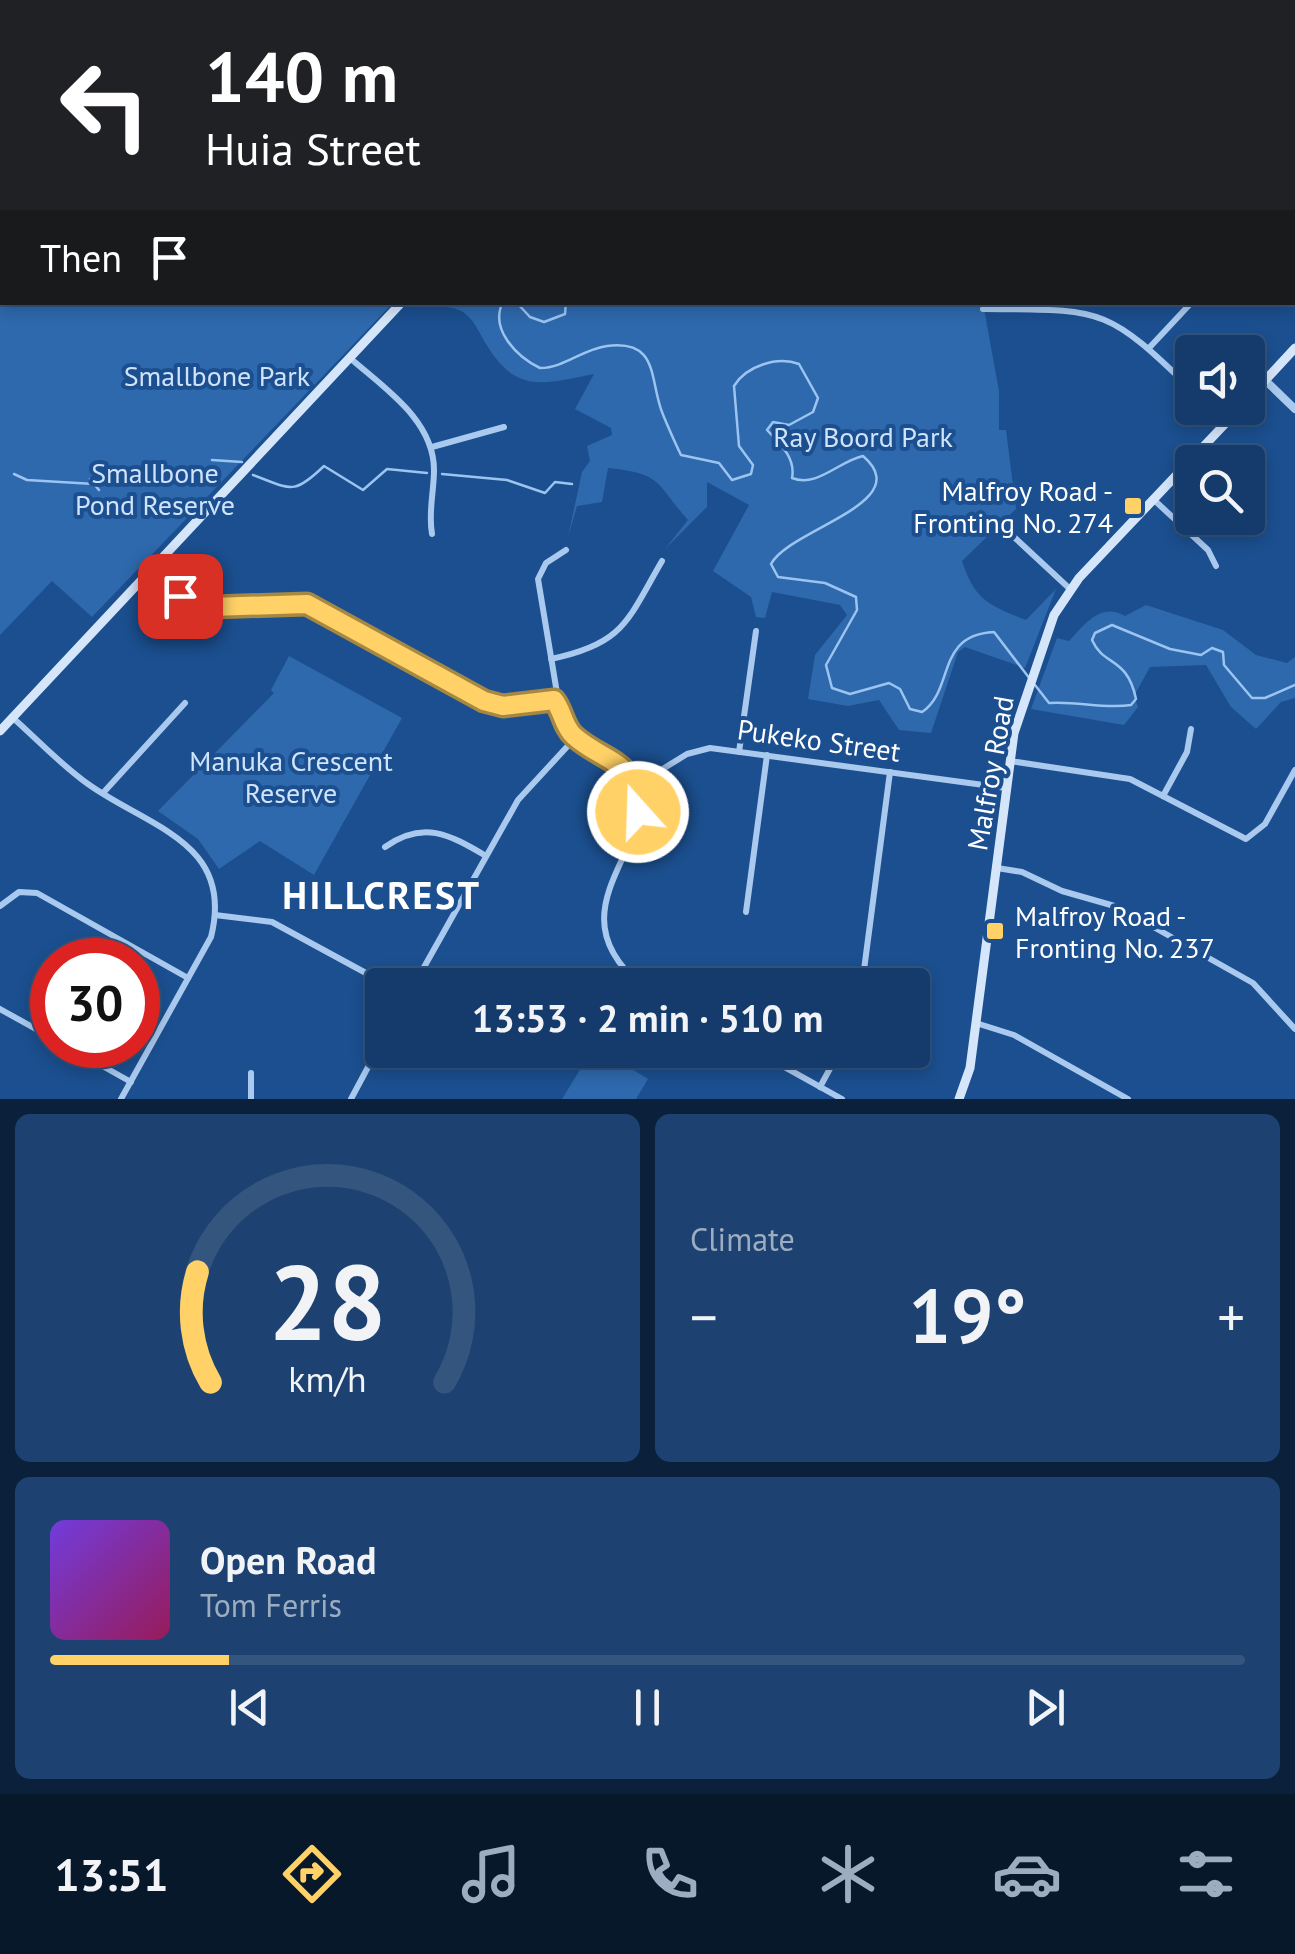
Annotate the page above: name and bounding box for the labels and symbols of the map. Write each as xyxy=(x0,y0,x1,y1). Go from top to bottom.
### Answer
park label: Smallbone Park xyxy=(124,357,311,394)
park label: Ray Boord Park xyxy=(773,418,953,455)
park label: Smallbone Pond Reserve xyxy=(75,454,235,523)
place label: Malfroy Road - Fronting No. 274 xyxy=(913,472,1113,541)
marker: Malfroy Road - Fronting No. 274 xyxy=(1122,495,1144,517)
pin xyxy=(138,554,223,639)
street label: Malfroy Road xyxy=(958,693,1022,853)
street label: Pukeko Street xyxy=(735,710,903,770)
park label: Manuka Crescent Reserve xyxy=(189,742,393,811)
position arrow xyxy=(586,760,690,864)
district label: HILLCREST xyxy=(282,870,482,919)
place label: Malfroy Road - Fronting No. 237 xyxy=(1015,897,1215,966)
marker: Malfroy Road - Fronting No. 237 xyxy=(984,920,1006,942)
speed limit sign: 30 xyxy=(30,938,160,1068)

